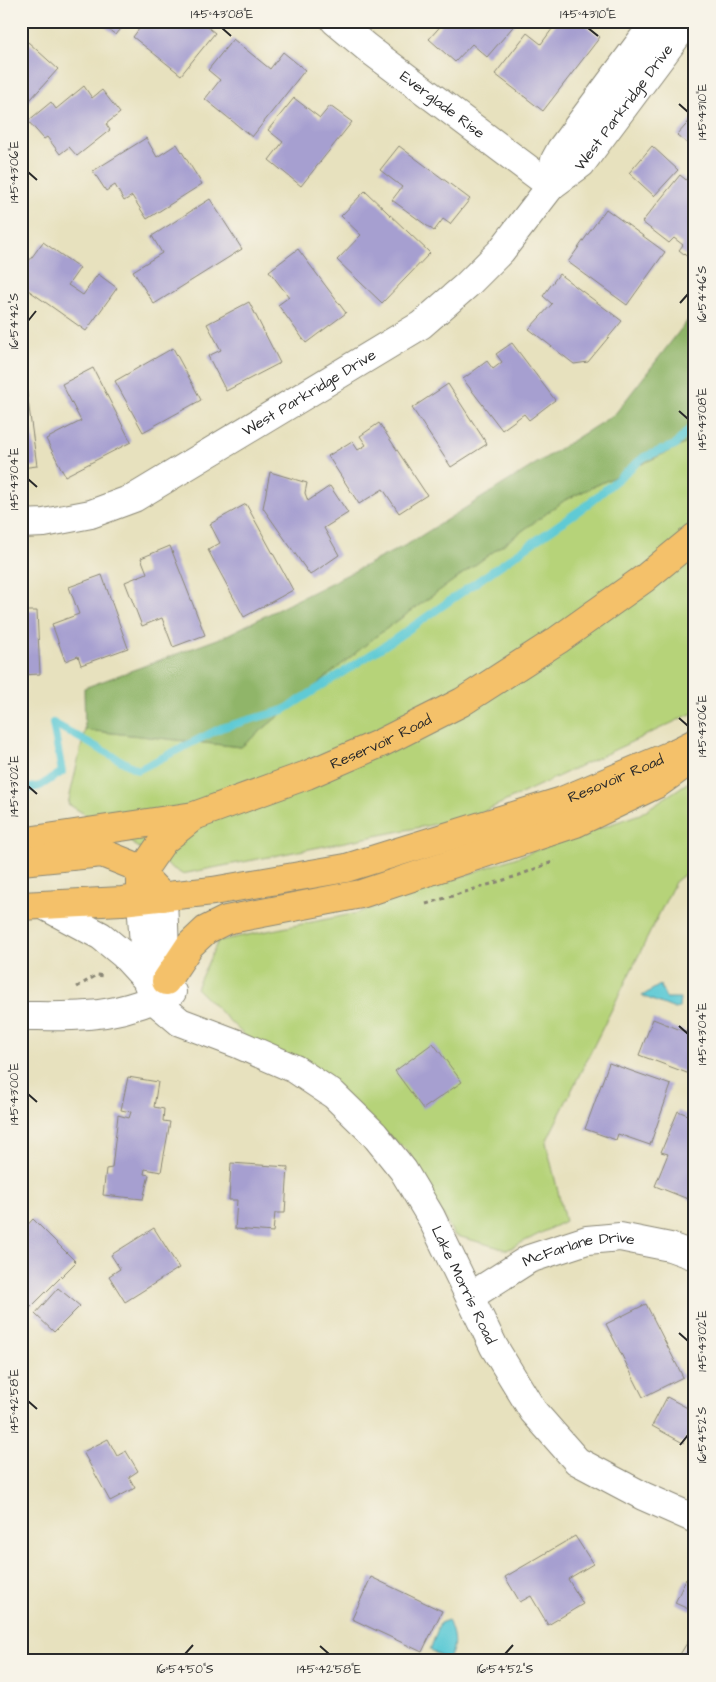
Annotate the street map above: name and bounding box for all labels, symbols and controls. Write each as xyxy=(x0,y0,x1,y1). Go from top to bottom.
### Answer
text: 145°43'08"E xyxy=(191,6,253,23)
text: 145°43'10"E xyxy=(560,6,616,23)
street label: West Parkridge Drive xyxy=(570,40,678,175)
street label: Everglade Rise xyxy=(395,66,489,144)
text: 145°43'10"E xyxy=(694,84,711,140)
text: 145°43'06"E xyxy=(6,141,23,203)
text: 16°54'46"S xyxy=(694,265,711,322)
text: 16°54'42"S xyxy=(6,293,23,349)
street label: West Parkridge Drive xyxy=(238,345,380,441)
text: 145°43'08"E xyxy=(694,388,711,450)
text: 145°43'04"E xyxy=(6,448,23,510)
text: 145°43'06"E xyxy=(694,695,711,757)
street label: Reservoir Road xyxy=(327,709,436,775)
street label: Resovoir Road xyxy=(565,749,667,808)
text: 145°43'02"E xyxy=(6,755,23,817)
text: 145°43'04"E xyxy=(694,1003,711,1065)
text: 145°43'00"E xyxy=(6,1063,23,1125)
street label: Lake Morris Road xyxy=(426,1222,501,1348)
street label: McFarlane Drive xyxy=(518,1227,637,1272)
text: 145°43'02"E xyxy=(694,1310,711,1372)
text: 145°42'58"E xyxy=(6,1369,23,1433)
text: 16°54'52"S xyxy=(694,1407,711,1463)
text: 16°54'50"S xyxy=(157,1661,214,1678)
text: 145°42'58"E xyxy=(297,1661,361,1678)
text: 16°54'52"S xyxy=(477,1661,533,1678)

